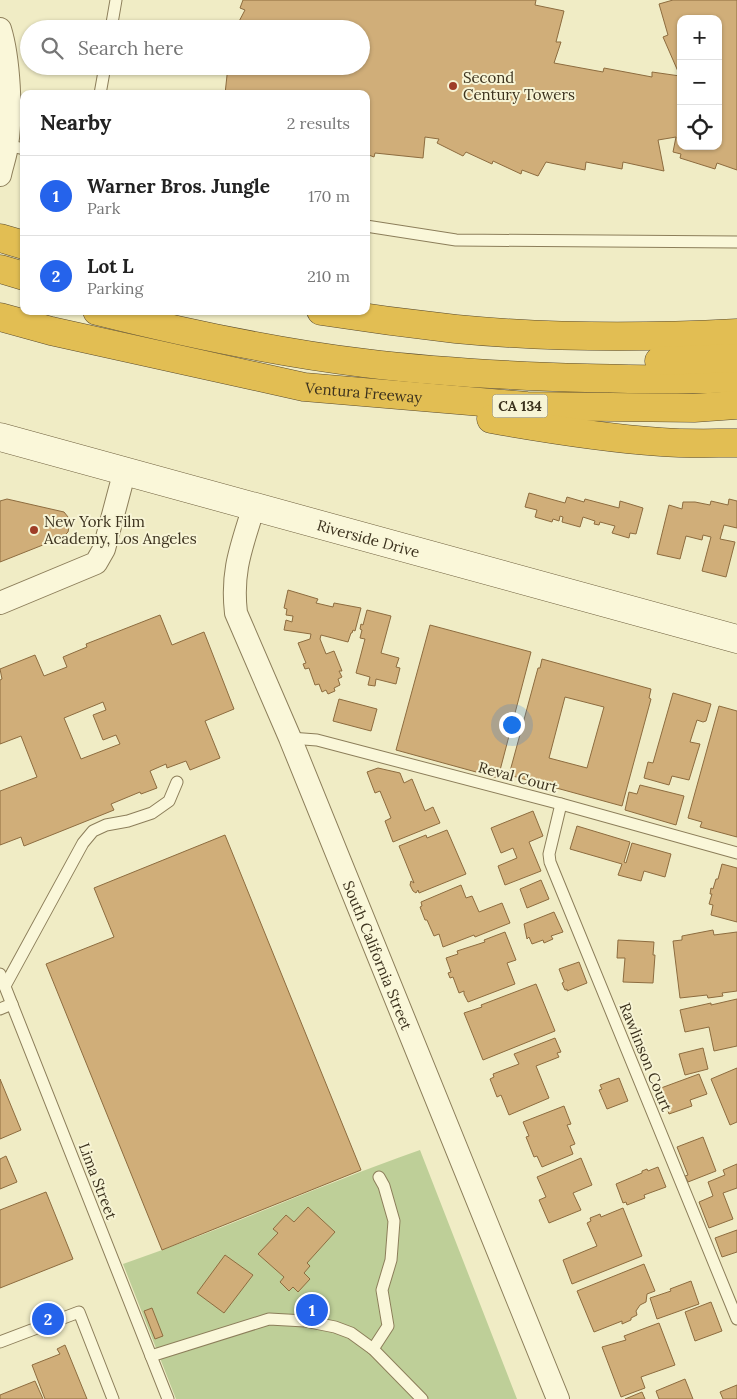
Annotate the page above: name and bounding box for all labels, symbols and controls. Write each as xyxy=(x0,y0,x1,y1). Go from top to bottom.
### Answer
map controls xyxy=(677,15,722,150)
button: + xyxy=(677,15,722,60)
search box xyxy=(20,20,370,75)
icon: search xyxy=(38,34,66,62)
text: Search here xyxy=(78,36,184,60)
button: − xyxy=(677,60,722,105)
place label: Second Century Towers xyxy=(463,68,575,104)
marker: Second Century Towers xyxy=(447,80,459,92)
button: locate xyxy=(677,105,722,150)
text: Nearby xyxy=(40,109,111,136)
text: 2 results xyxy=(287,113,350,133)
text: Warner Bros. Jungle xyxy=(87,174,270,198)
text: 1 xyxy=(53,186,59,206)
text: 170 m xyxy=(308,186,350,206)
text: Park xyxy=(87,198,120,218)
text: Lot L xyxy=(87,254,134,278)
text: 2 xyxy=(52,266,60,286)
text: 210 m xyxy=(307,266,350,286)
text: Parking xyxy=(87,278,143,298)
street label: Ventura Freeway xyxy=(304,378,423,407)
road number: CA 134 xyxy=(492,394,548,418)
place label: New York Film Academy, Los Angeles xyxy=(43,512,197,548)
street label: Riverside Drive xyxy=(315,515,422,561)
marker: New York Film Academy, Los Angeles xyxy=(28,524,40,536)
your location xyxy=(499,712,525,738)
street label: Reval Court xyxy=(476,757,560,797)
street label: South California Street xyxy=(339,878,417,1033)
street label: Rawlinson Court xyxy=(616,1000,677,1114)
street label: Lima Street xyxy=(75,1140,121,1222)
pin: 1 xyxy=(296,1291,328,1329)
pin: 2 xyxy=(32,1300,64,1338)

